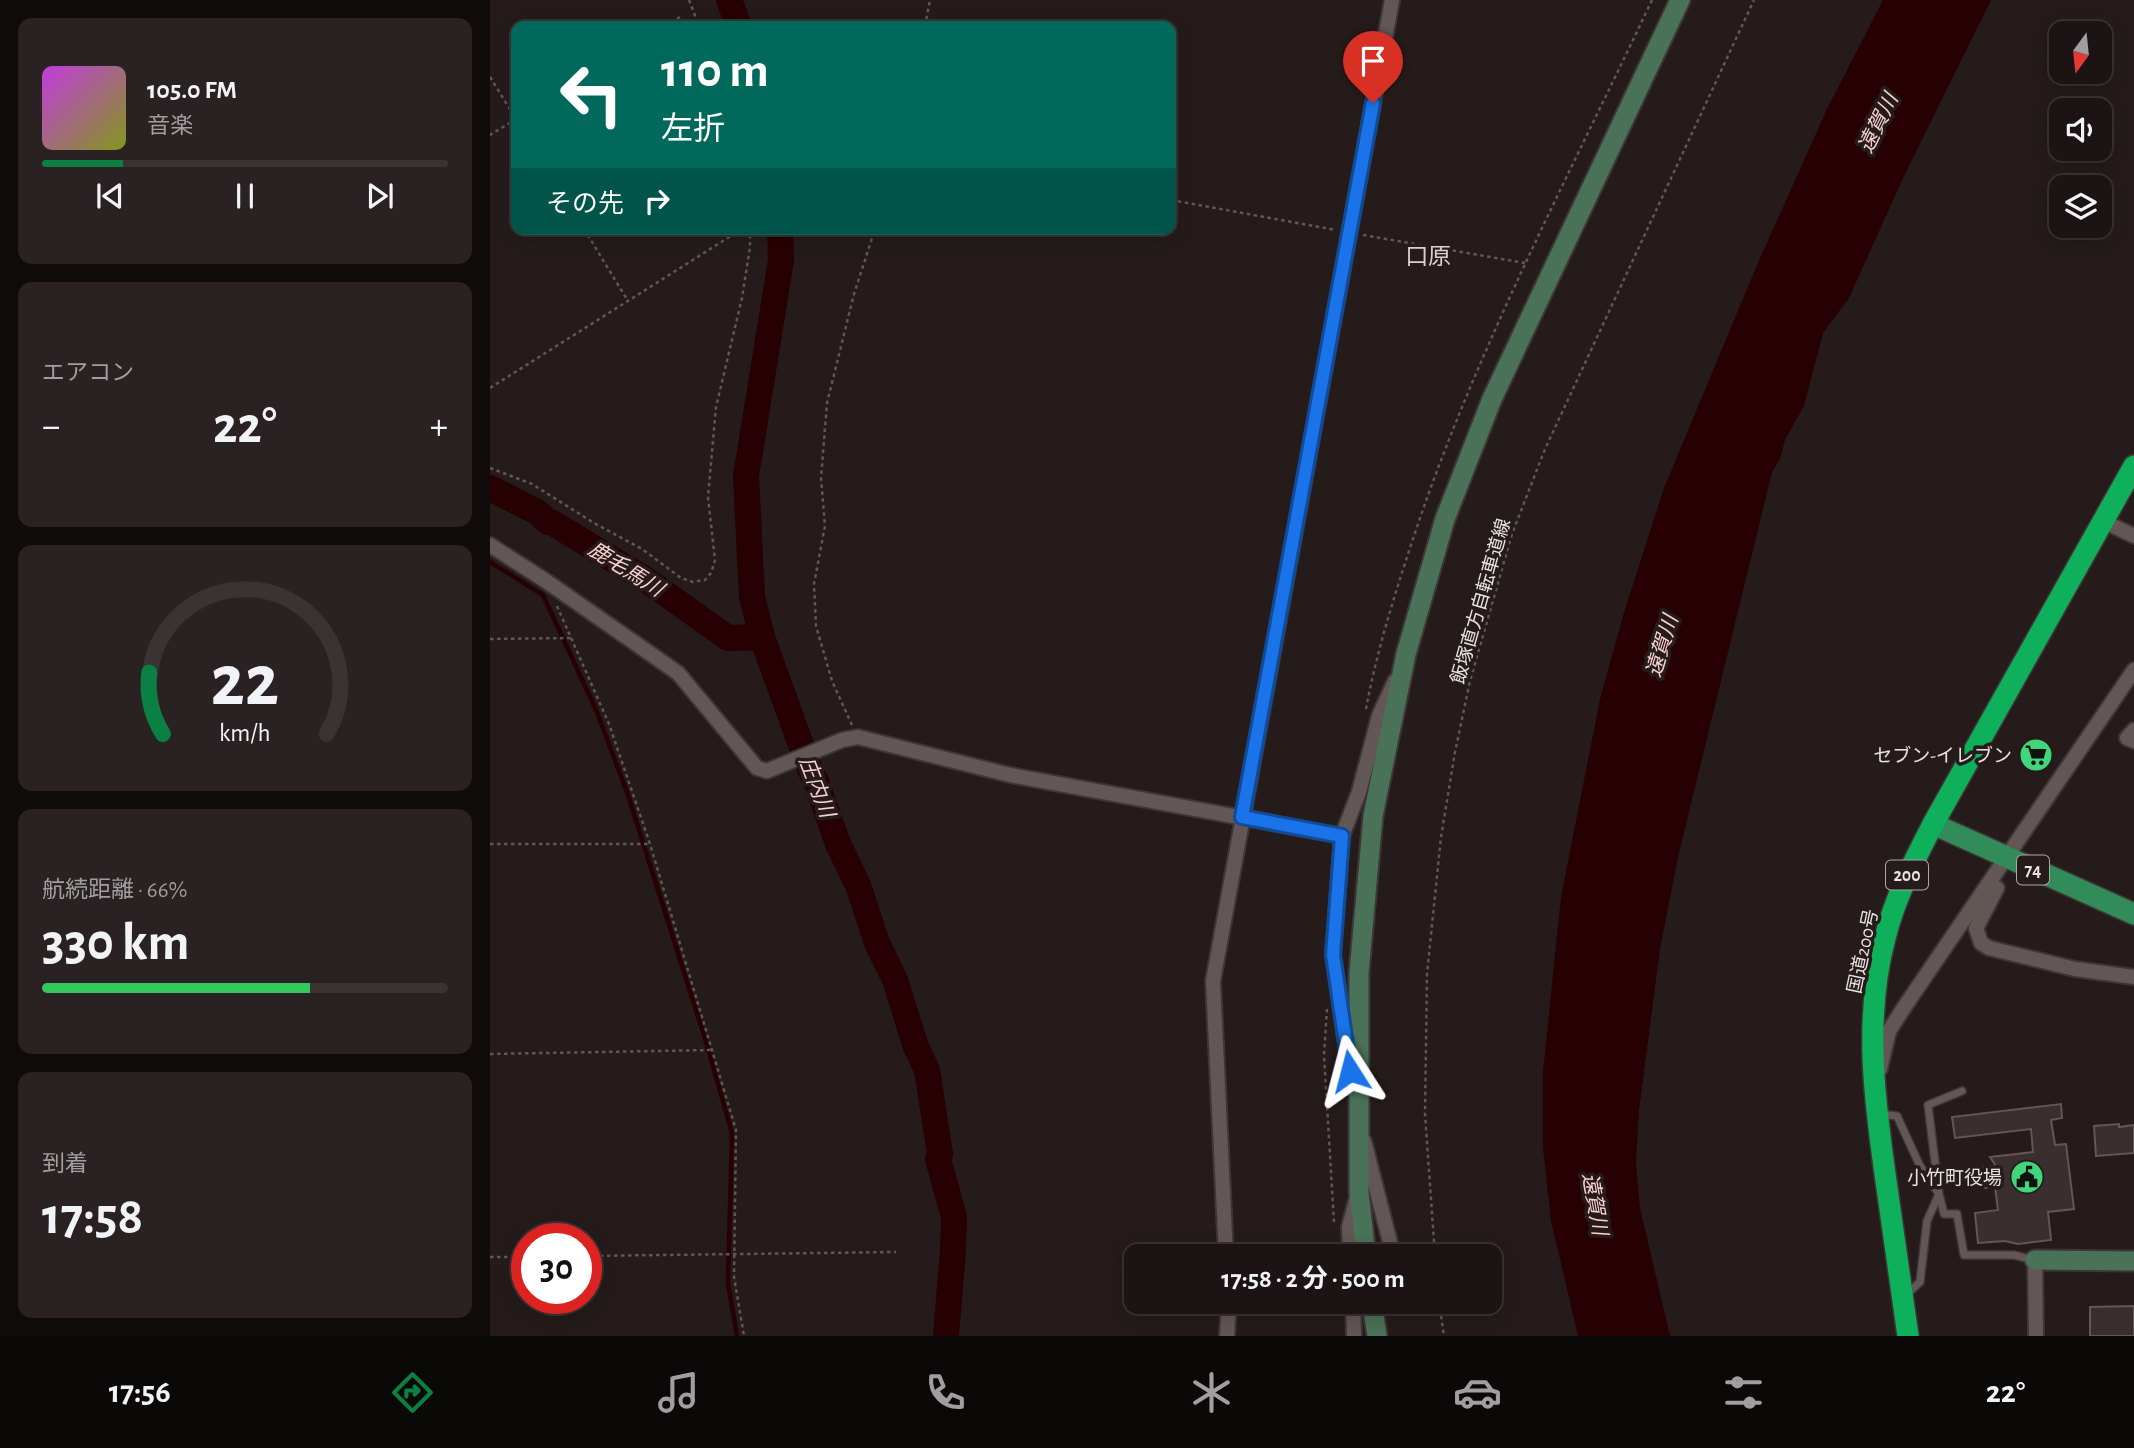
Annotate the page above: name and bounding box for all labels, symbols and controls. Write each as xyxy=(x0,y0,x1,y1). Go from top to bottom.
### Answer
north arrow xyxy=(2049,21,2112,84)
map controls xyxy=(2049,21,2112,238)
pin xyxy=(1343,31,1403,103)
icon: arrive xyxy=(1354,42,1392,80)
text: 110 m xyxy=(661,47,769,96)
icon: left xyxy=(546,49,637,140)
text: 105.0 FM xyxy=(147,77,237,103)
water label: 遠賀川 xyxy=(1854,88,1903,156)
button: sound xyxy=(2049,98,2112,161)
text: 左折 xyxy=(661,113,725,145)
text: 音楽 xyxy=(147,115,193,138)
button: layers xyxy=(2049,175,2112,238)
icon: previous xyxy=(91,177,129,215)
icon: pause xyxy=(226,177,264,215)
icon: next xyxy=(361,177,399,215)
icon: right xyxy=(638,182,676,220)
text: その先 xyxy=(546,191,624,217)
district label: 口原 xyxy=(1405,245,1451,269)
text: エアコン xyxy=(42,362,134,385)
text: 22° xyxy=(213,400,277,452)
text: − xyxy=(42,408,60,446)
text: + xyxy=(430,408,448,446)
street label: 飯塚直方自転車道線 xyxy=(1447,516,1514,686)
water label: 鹿毛馬川 xyxy=(585,537,669,602)
water label: 遠賀川 xyxy=(1642,611,1682,679)
text: 22 xyxy=(211,646,279,719)
text: km/h xyxy=(219,721,271,746)
supermarket icon: セブン-イレブン xyxy=(2017,736,2055,774)
place label: セブン-イレブン xyxy=(1873,745,2012,766)
water label: 庄内川 xyxy=(795,754,839,822)
road number: 74 xyxy=(2017,856,2049,884)
road number: 200 xyxy=(1886,860,1928,890)
text: 航続距離 · 66% xyxy=(42,879,187,902)
street label: 国道200号 xyxy=(1844,907,1882,995)
text: 330 km xyxy=(42,917,189,969)
position arrow xyxy=(1313,1034,1387,1108)
text: 到着 xyxy=(42,1153,88,1176)
public building icon: 小竹町役場 xyxy=(2008,1158,2046,1196)
place label: 小竹町役場 xyxy=(1907,1167,2002,1188)
water label: 遠賀川 xyxy=(1579,1171,1612,1239)
text: 17:58 xyxy=(42,1191,143,1243)
speed limit sign: 30 xyxy=(511,1223,602,1314)
text: 17:58 · 2 分 · 500 m xyxy=(1221,1266,1405,1292)
icon: directions xyxy=(388,1368,437,1417)
icon: music xyxy=(654,1368,703,1417)
icon: phone xyxy=(921,1368,970,1417)
icon: climate xyxy=(1187,1368,1236,1417)
icon: car xyxy=(1453,1368,1502,1417)
icon: filters xyxy=(1719,1368,1768,1417)
text: 17:56 xyxy=(109,1376,171,1408)
text: 22° xyxy=(1986,1376,2025,1408)

